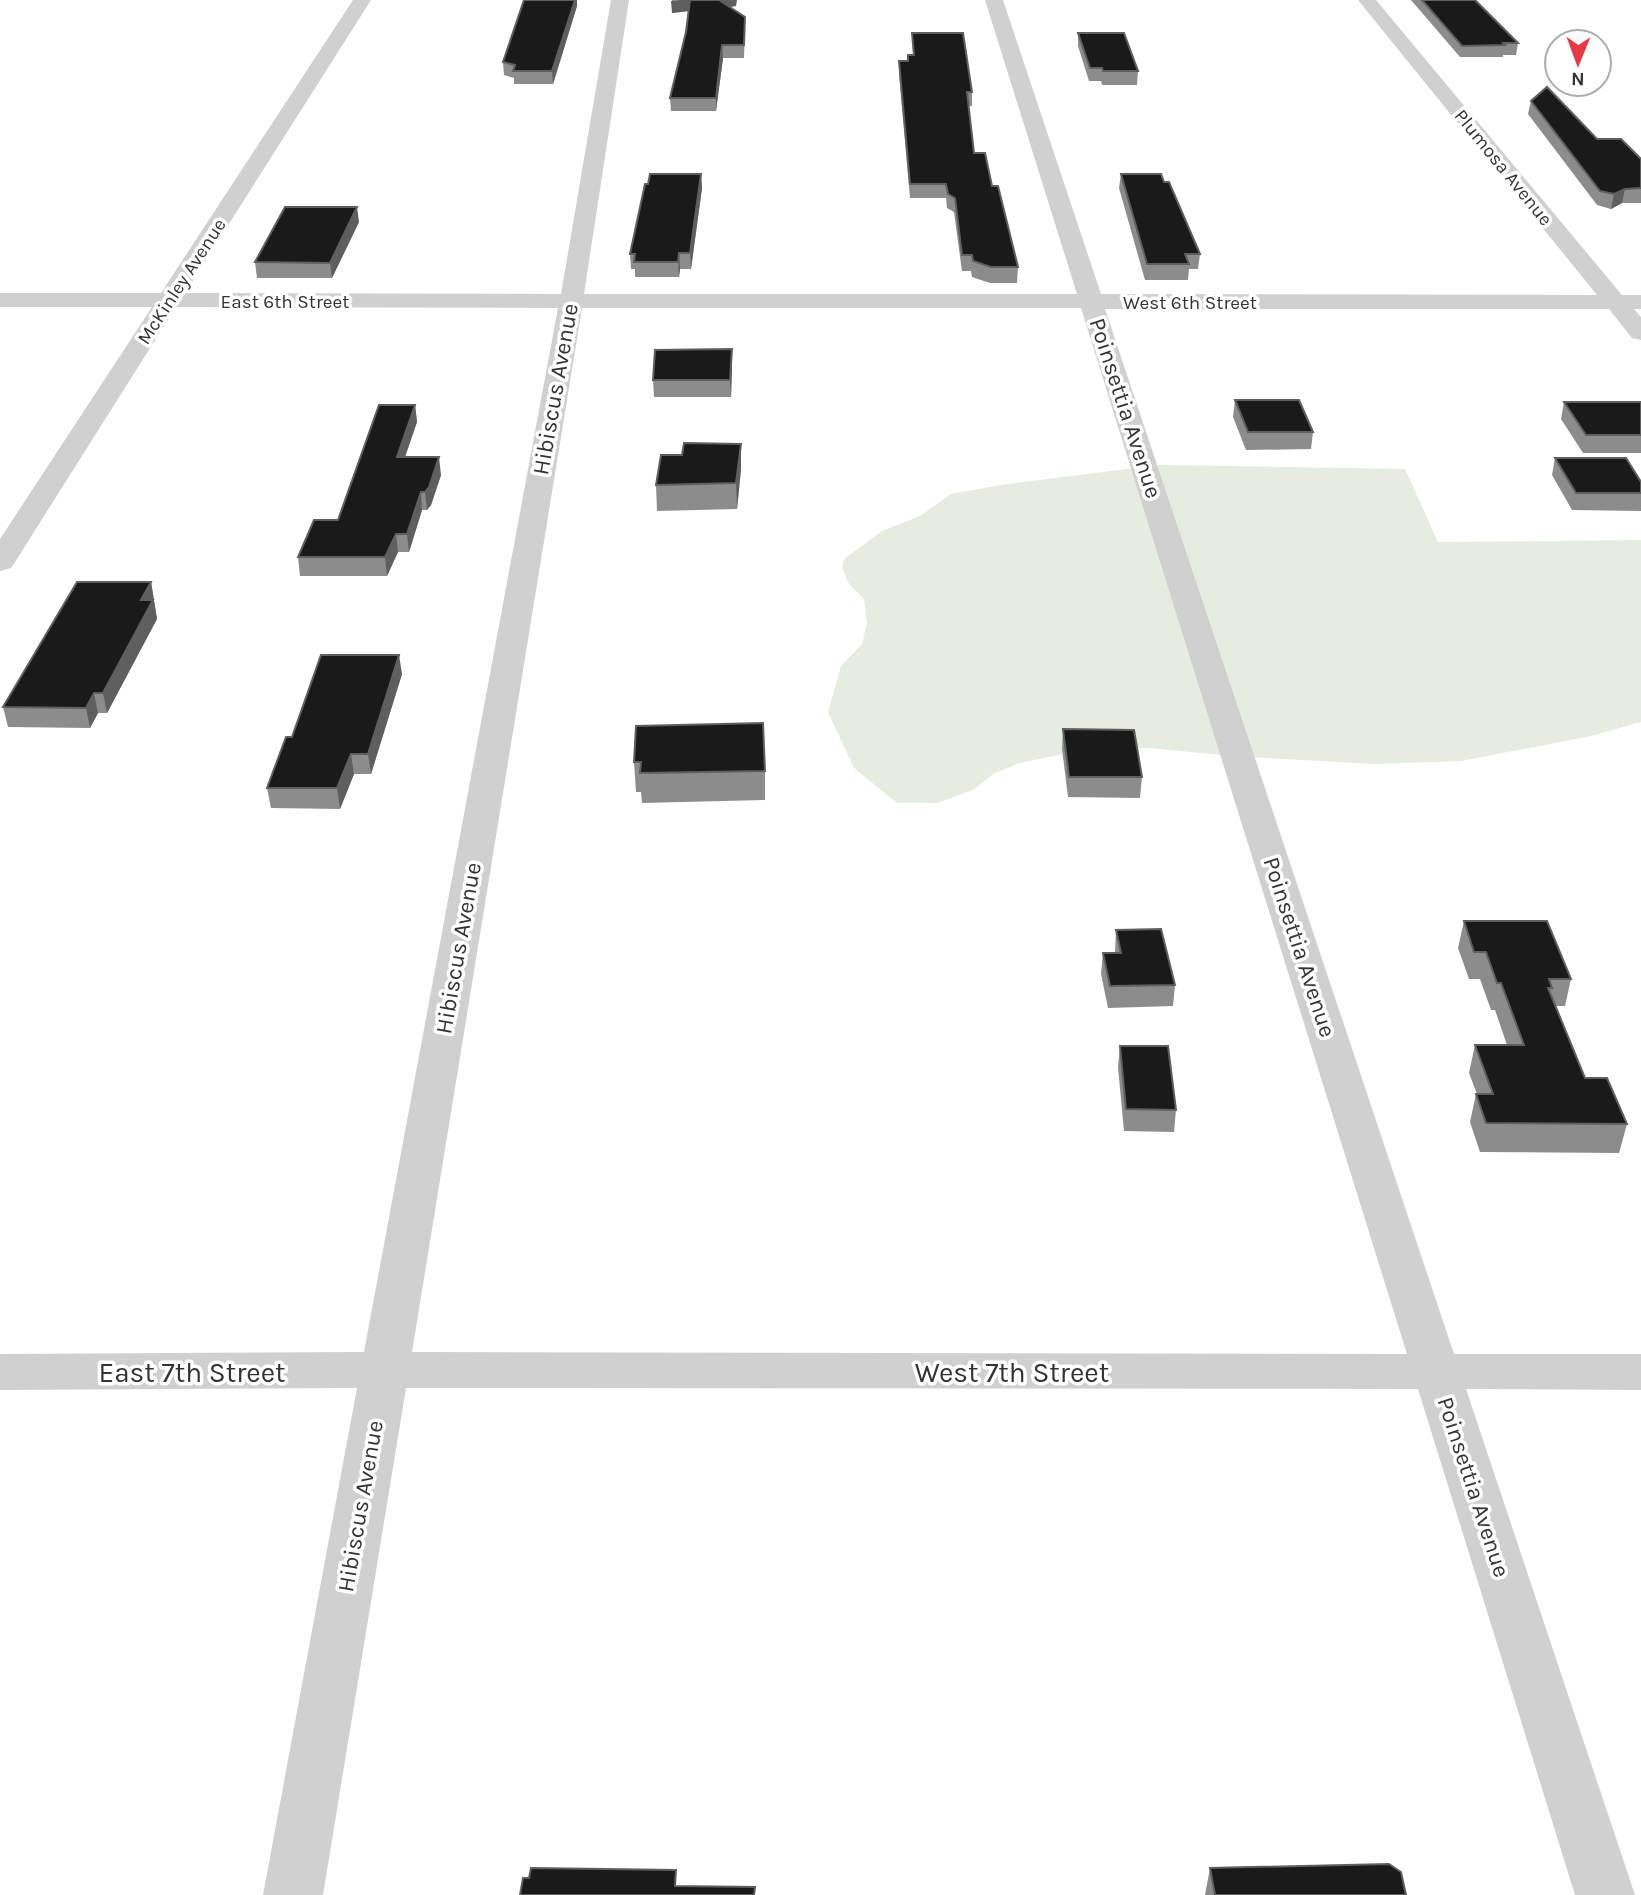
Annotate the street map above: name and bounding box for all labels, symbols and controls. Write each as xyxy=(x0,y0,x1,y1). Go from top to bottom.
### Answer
north arrow xyxy=(1543,28,1613,98)
text: N xyxy=(1571,68,1585,90)
street label: Plumosa Avenue xyxy=(1450,105,1557,230)
street label: McKinley Avenue xyxy=(133,215,231,349)
street label: East 6th Street xyxy=(221,291,349,313)
street label: West 6th Street xyxy=(1123,292,1257,314)
street label: Hibiscus Avenue xyxy=(527,301,584,477)
street label: Poinsettia Avenue xyxy=(1084,315,1167,502)
street label: Poinsettia Avenue xyxy=(1258,854,1341,1041)
street label: Hibiscus Avenue xyxy=(430,860,487,1036)
street label: East 7th Street xyxy=(98,1356,286,1389)
street label: West 7th Street xyxy=(915,1356,1109,1389)
street label: Poinsettia Avenue xyxy=(1432,1394,1515,1581)
street label: Hibiscus Avenue xyxy=(332,1418,389,1594)

